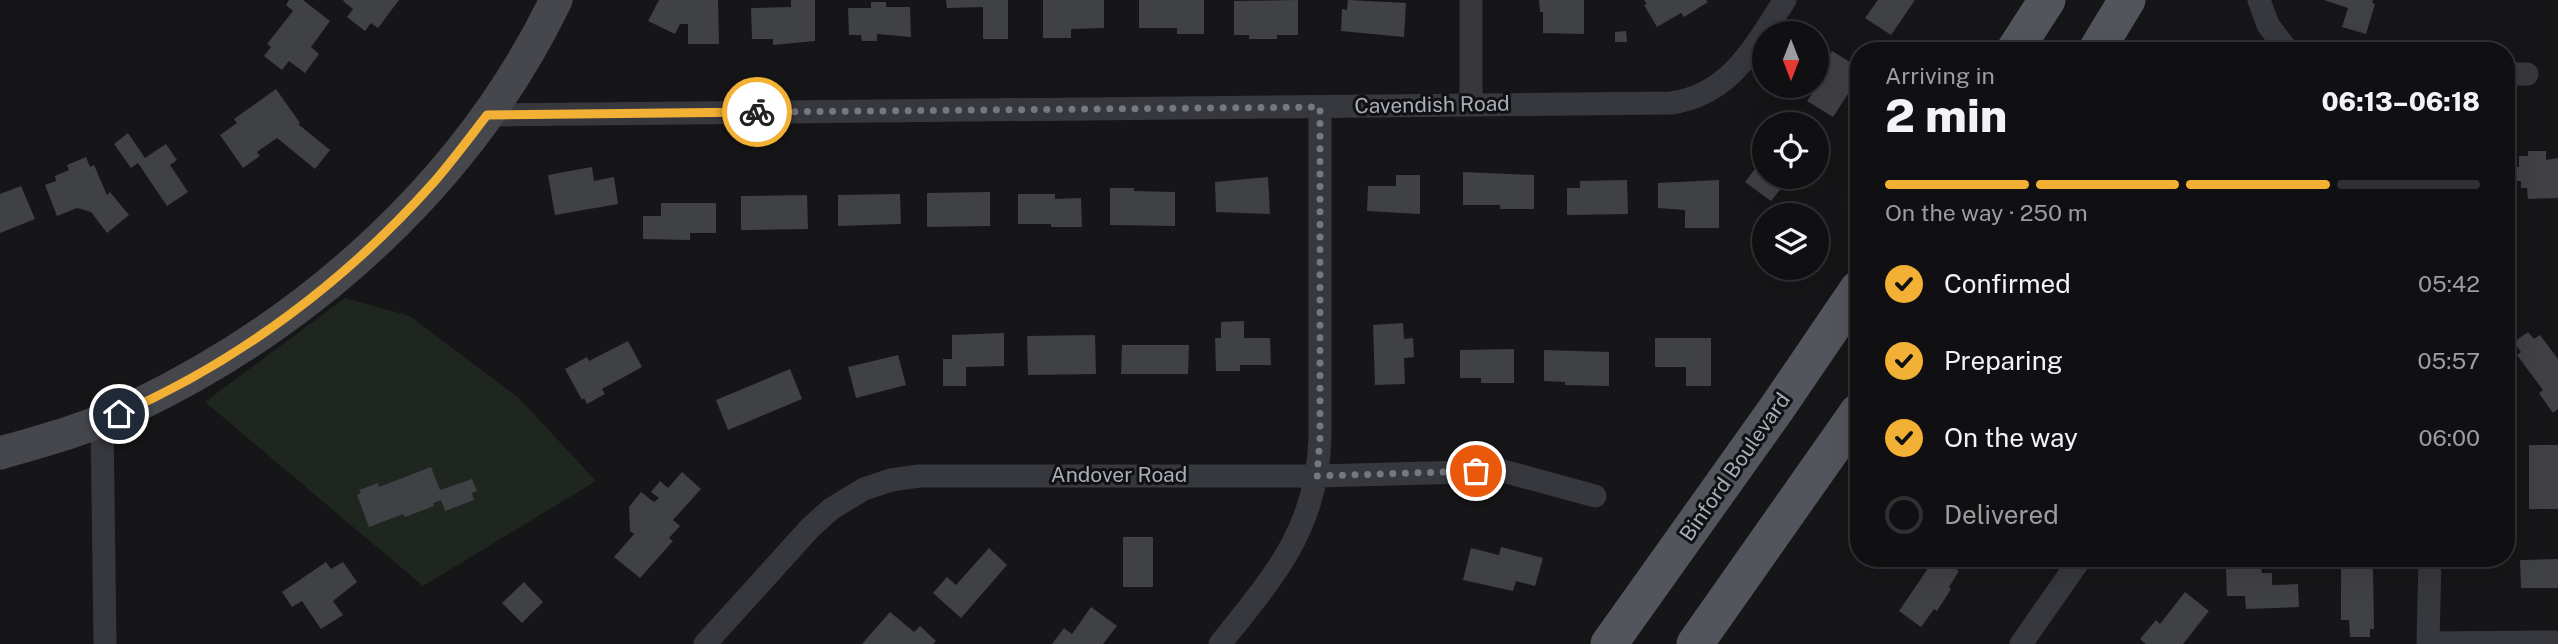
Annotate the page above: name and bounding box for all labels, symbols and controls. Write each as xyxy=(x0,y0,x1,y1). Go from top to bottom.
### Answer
north arrow xyxy=(1752,21,1829,98)
map controls xyxy=(1752,21,1829,280)
text: Arriving in xyxy=(1885,62,1995,89)
courier xyxy=(722,77,792,147)
text: 06:13–06:18 xyxy=(2321,86,2480,117)
text: 2 min xyxy=(1885,88,2007,142)
street label: Cavendish Road xyxy=(1354,91,1510,118)
icon: bike xyxy=(738,93,776,131)
button: locate xyxy=(1752,112,1829,189)
text: On the way · 250 m xyxy=(1885,199,2088,226)
button: layers xyxy=(1752,203,1829,280)
icon: check xyxy=(1885,265,1923,303)
text: Confirmed xyxy=(1944,268,2071,299)
text: 05:42 xyxy=(2418,270,2480,297)
icon: check xyxy=(1885,342,1923,380)
text: Preparing xyxy=(1944,345,2063,376)
text: 05:57 xyxy=(2417,347,2480,374)
pin xyxy=(89,384,149,444)
street label: Binford Boulevard xyxy=(1674,388,1795,546)
icon: home xyxy=(100,395,138,433)
icon: check xyxy=(1885,419,1923,457)
text: On the way xyxy=(1944,422,2078,453)
text: 06:00 xyxy=(2419,424,2480,451)
pin xyxy=(1446,441,1506,501)
icon: bag xyxy=(1457,452,1495,490)
street label: Andover Road xyxy=(1051,462,1187,487)
text: Delivered xyxy=(1944,499,2059,530)

